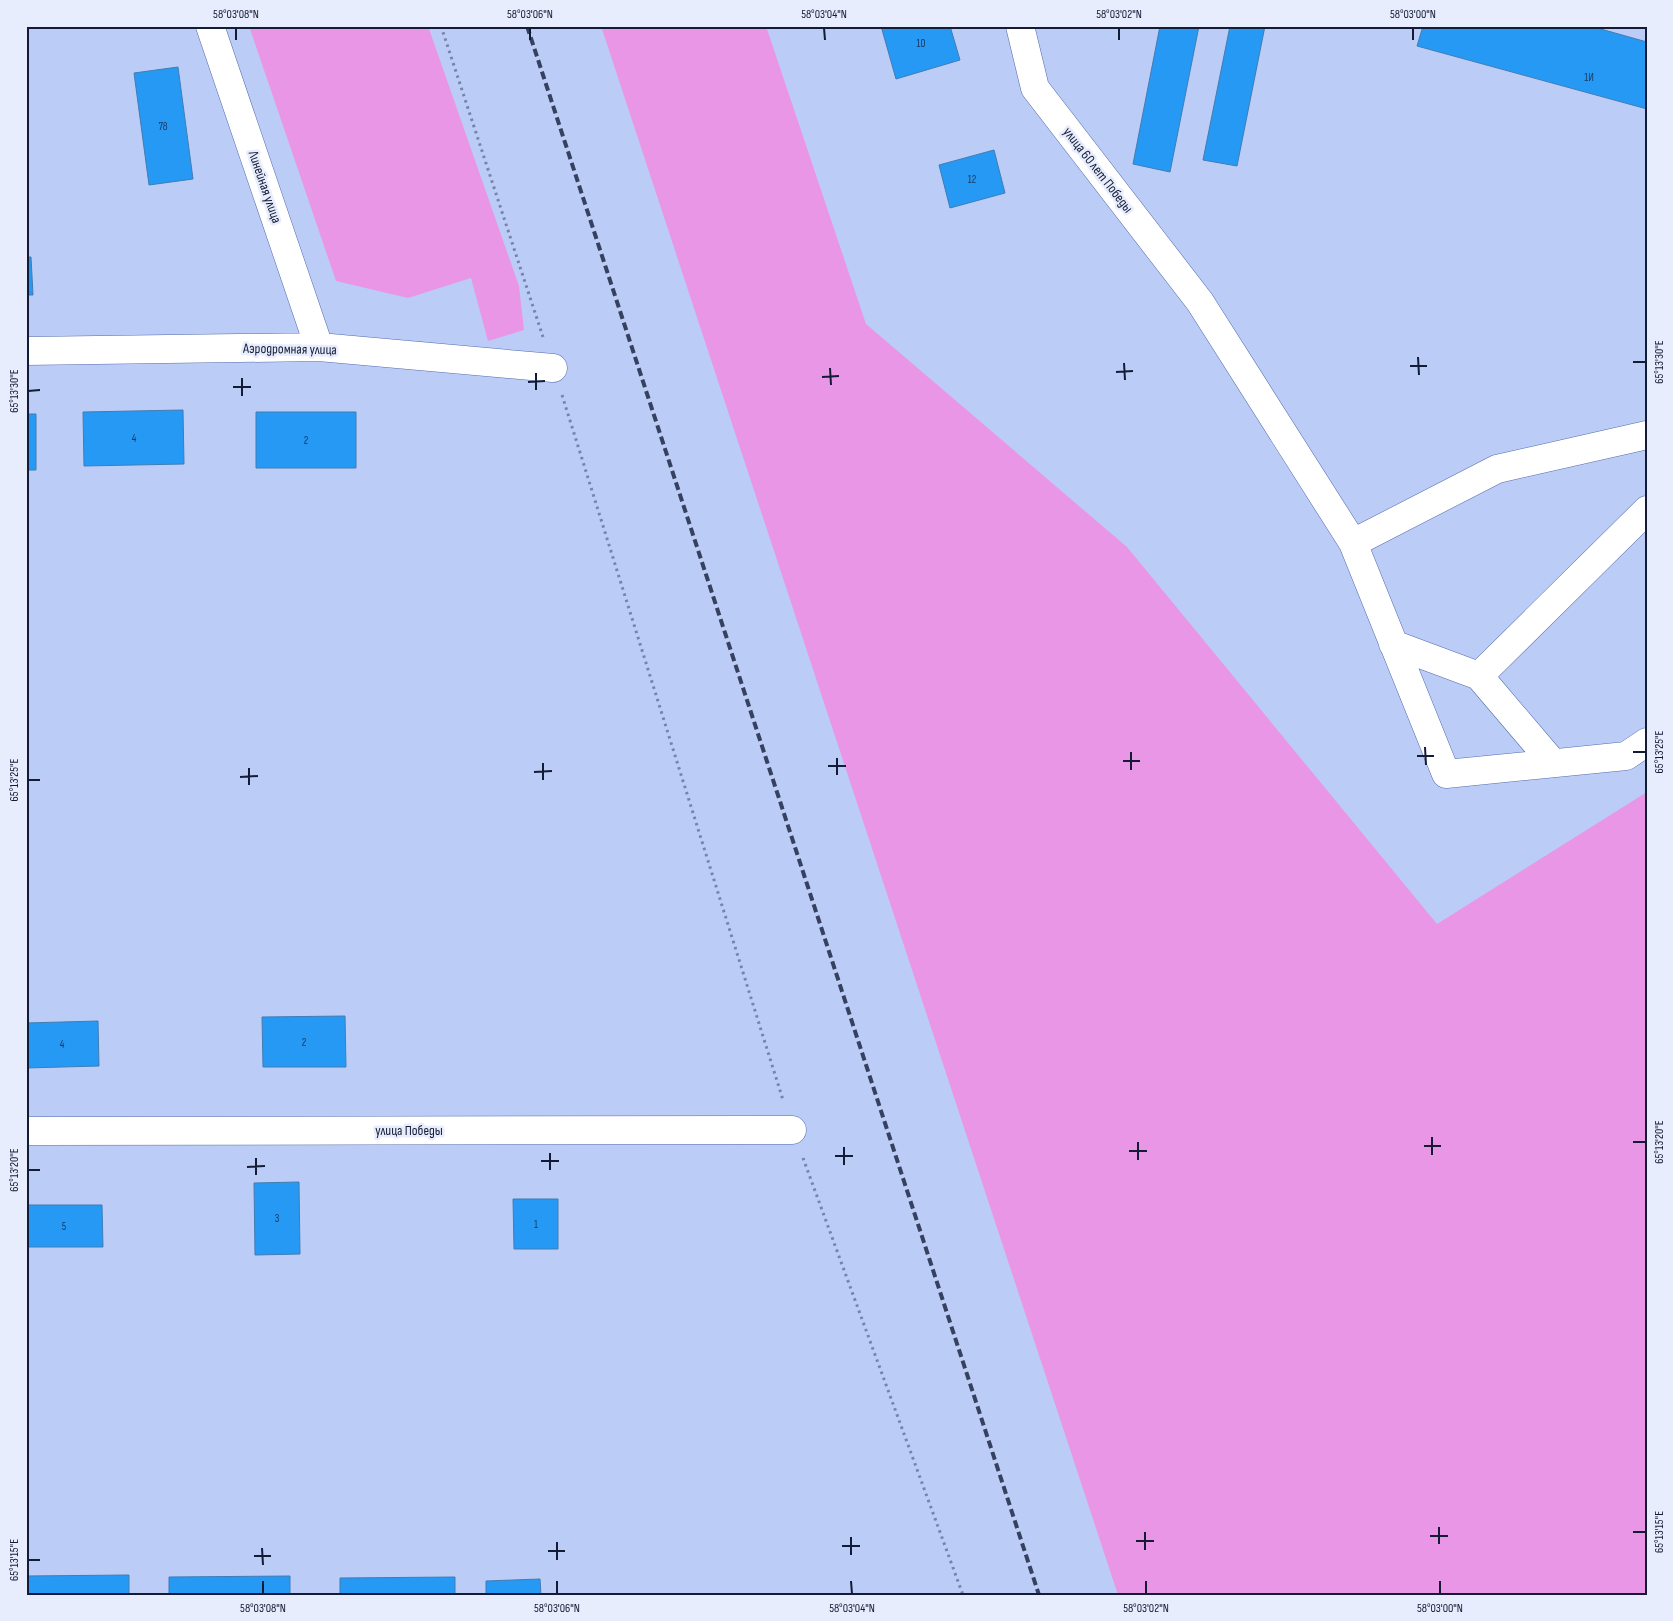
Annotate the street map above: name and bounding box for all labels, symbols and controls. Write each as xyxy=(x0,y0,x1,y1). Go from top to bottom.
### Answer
text: 58°03'08"N xyxy=(213,7,259,22)
text: 58°03'06"N xyxy=(507,7,553,22)
text: 58°03'04"N xyxy=(801,7,847,22)
text: 58°03'02"N xyxy=(1096,7,1142,22)
text: 58°03'00"N xyxy=(1390,7,1436,22)
house number: 10 xyxy=(917,37,925,50)
house number: 1И xyxy=(1584,71,1594,84)
house number: 78 xyxy=(158,120,168,133)
street label: улица 60 лет Победы xyxy=(1059,124,1137,216)
street label: Линейная улица xyxy=(244,148,285,225)
house number: 12 xyxy=(968,173,977,186)
street label: Аэродромная улица xyxy=(242,340,337,358)
text: 65°13'30"E xyxy=(1652,340,1667,384)
text: 65°13'30"E xyxy=(7,369,22,413)
house number: 4 xyxy=(132,432,137,445)
house number: 2 xyxy=(304,434,309,447)
text: 65°13'25"E xyxy=(1652,731,1667,773)
text: 65°13'25"E xyxy=(7,759,22,801)
house number: 2 xyxy=(302,1036,307,1049)
house number: 4 xyxy=(60,1038,65,1051)
text: 65°13'20"E xyxy=(1652,1120,1667,1164)
street label: улица Победы xyxy=(375,1122,443,1139)
text: 65°13'20"E xyxy=(7,1148,22,1192)
house number: 3 xyxy=(275,1212,280,1225)
house number: 1 xyxy=(534,1218,538,1231)
house number: 5 xyxy=(62,1220,66,1233)
text: 65°13'15"E xyxy=(1652,1511,1667,1553)
text: 65°13'15"E xyxy=(7,1539,22,1581)
text: 58°03'08"N xyxy=(240,1601,286,1616)
text: 58°03'06"N xyxy=(534,1601,580,1616)
text: 58°03'04"N xyxy=(829,1601,875,1616)
text: 58°03'02"N xyxy=(1123,1601,1169,1616)
text: 58°03'00"N xyxy=(1417,1601,1463,1616)

